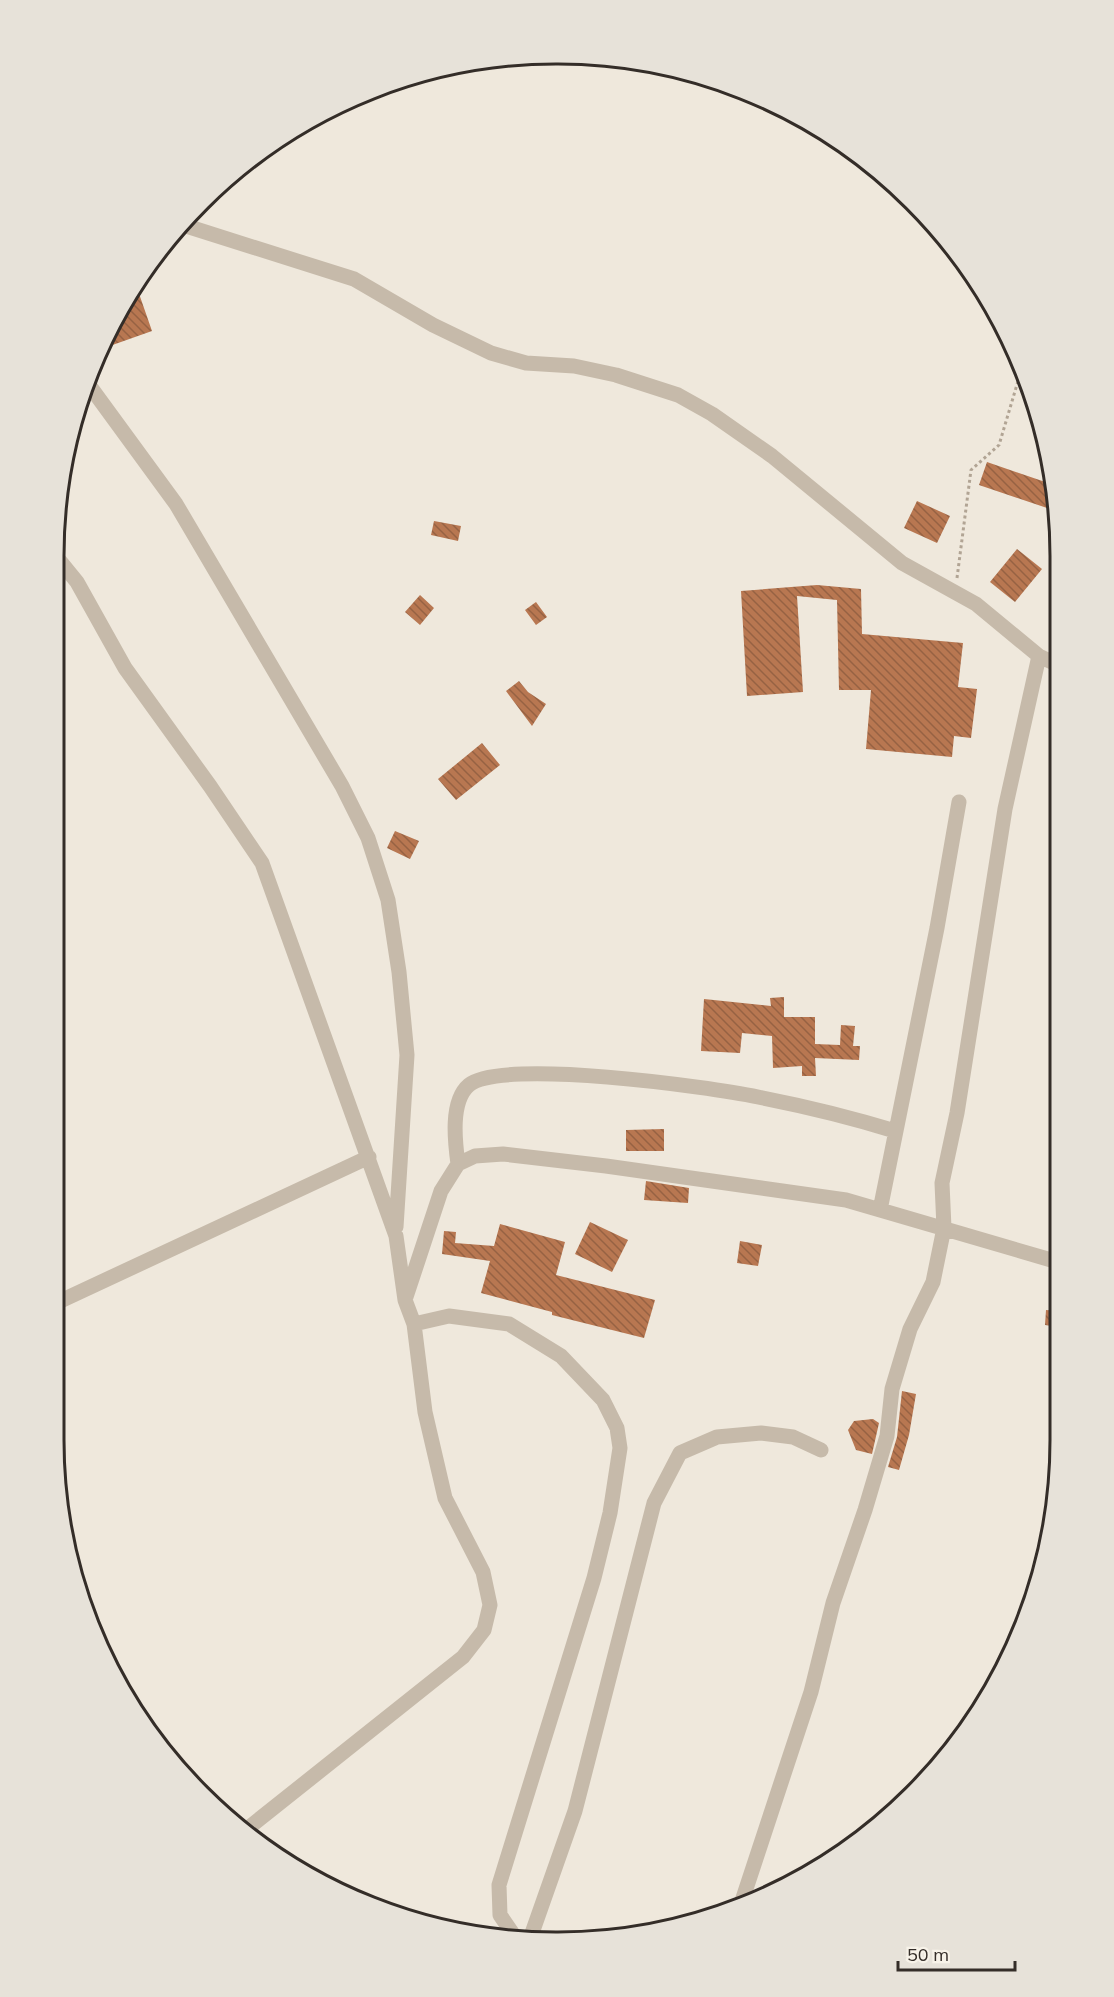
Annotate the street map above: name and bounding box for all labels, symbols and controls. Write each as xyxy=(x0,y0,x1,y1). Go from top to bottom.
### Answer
scale bar xyxy=(898,1934,1015,1972)
text: 50 m xyxy=(907,1943,949,1966)

